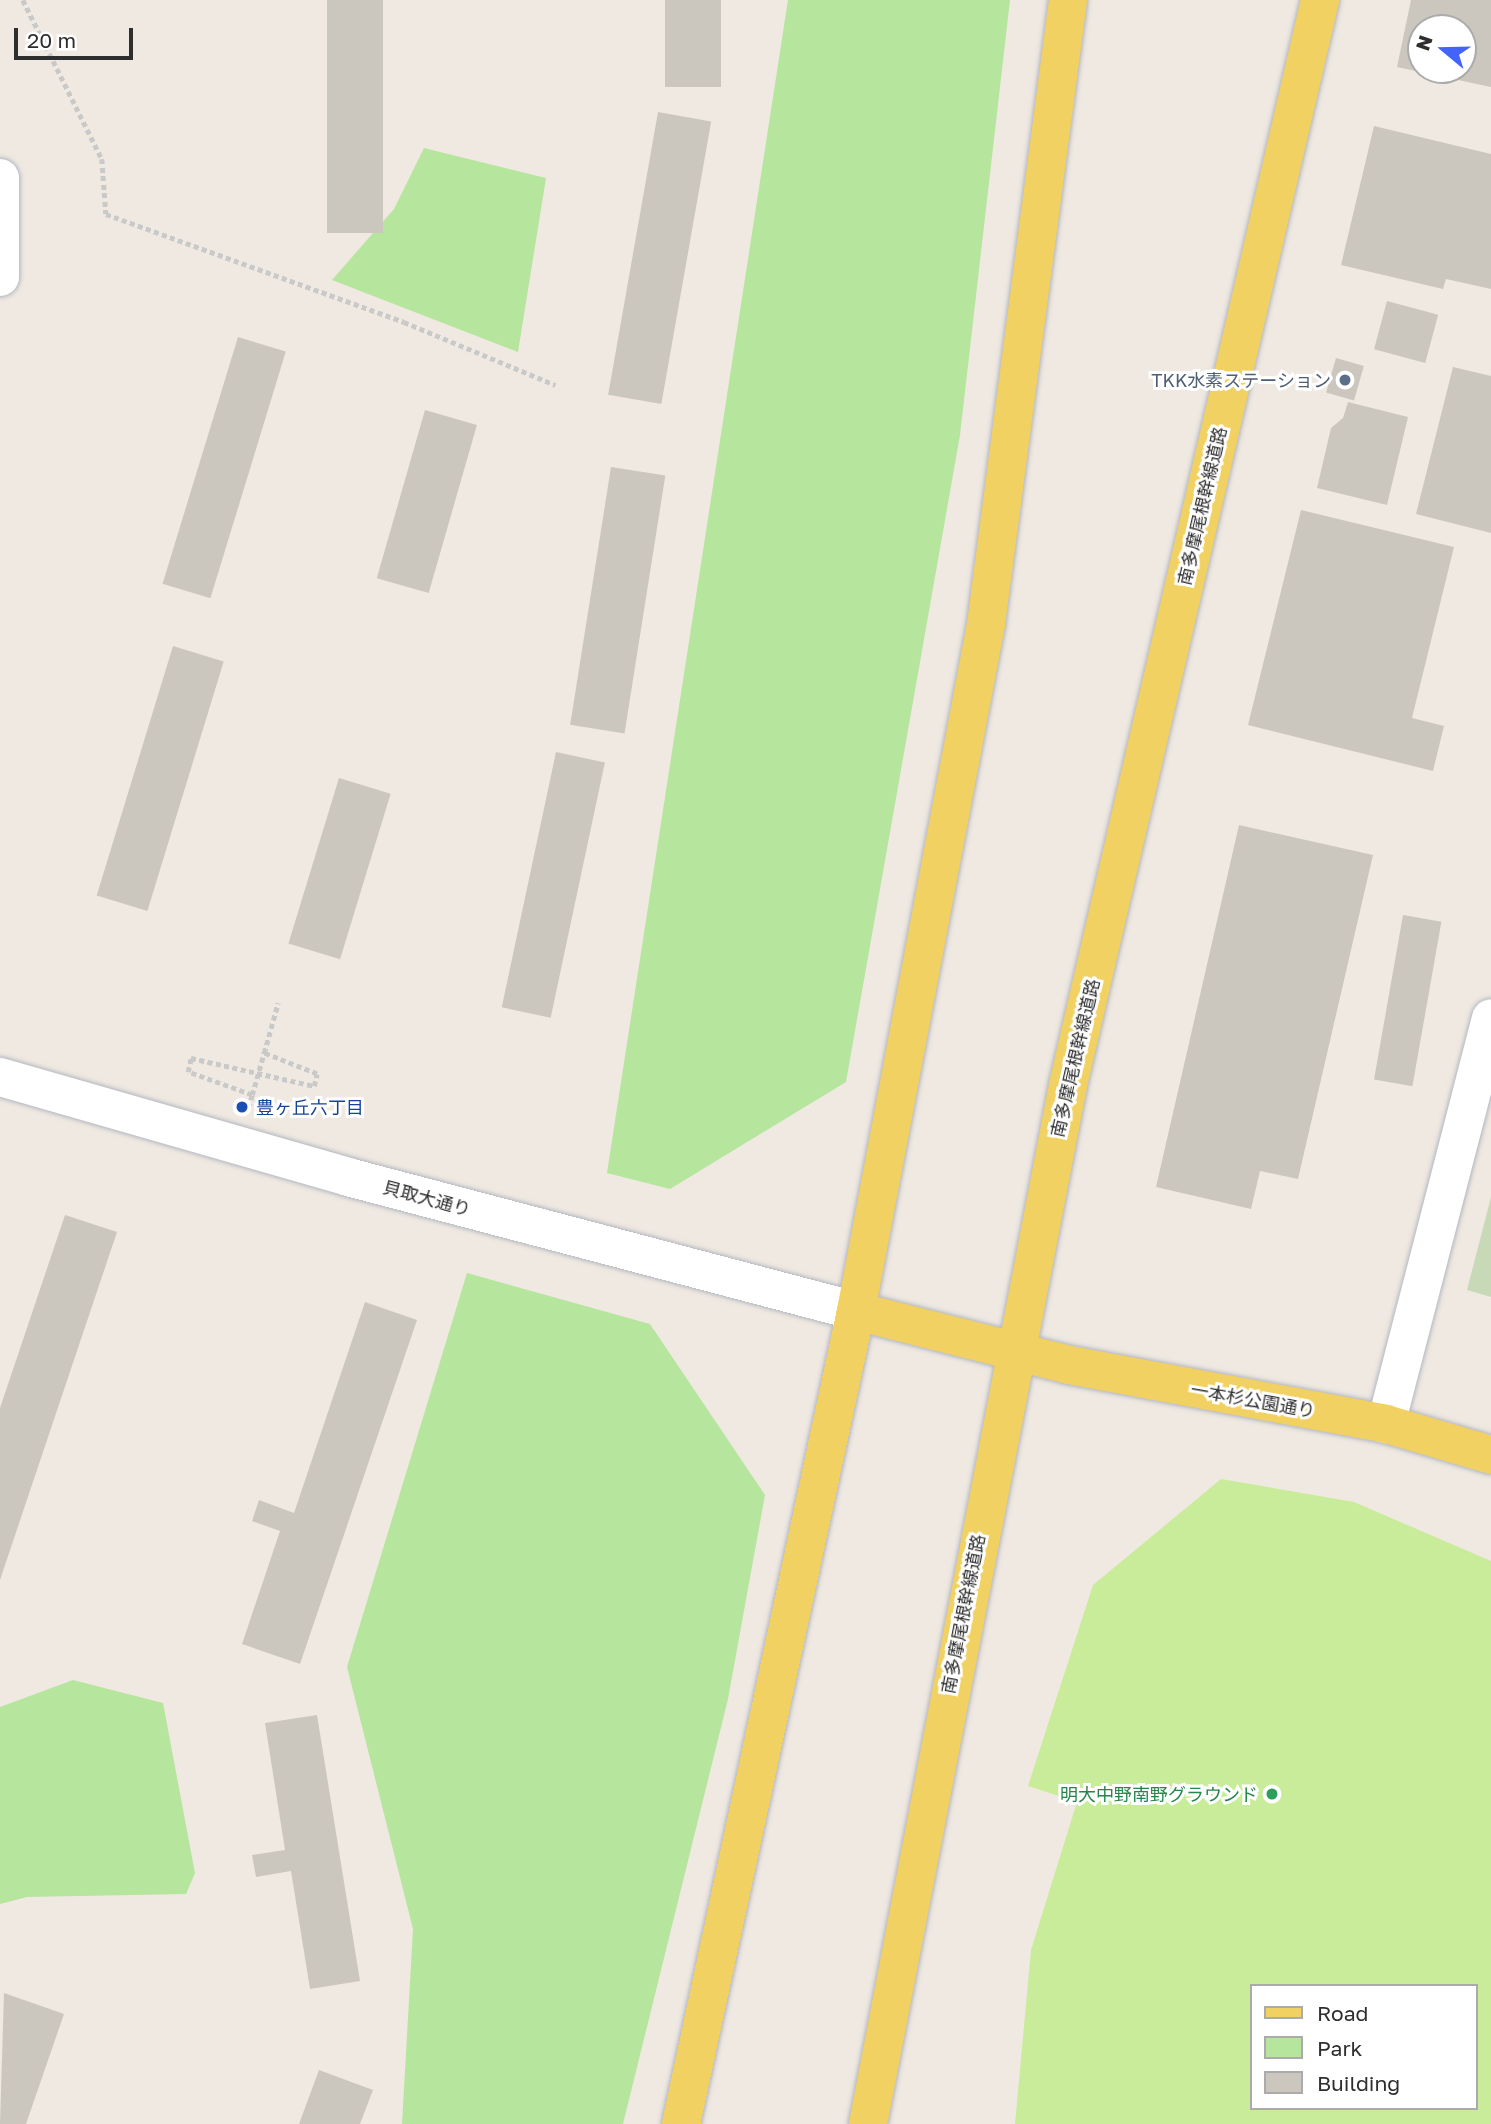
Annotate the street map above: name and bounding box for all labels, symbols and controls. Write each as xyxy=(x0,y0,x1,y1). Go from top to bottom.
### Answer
scale bar xyxy=(18,14,136,58)
north arrow xyxy=(1407,14,1477,84)
text: 20 m xyxy=(27,27,76,53)
text: N xyxy=(1410,32,1437,53)
place label: TKK水素ステーション xyxy=(1151,369,1331,391)
marker: TKK水素ステーション xyxy=(1337,372,1353,388)
street label: 南多摩尾根幹線道路 xyxy=(1173,425,1231,587)
street label: 南多摩尾根幹線道路 xyxy=(1046,977,1104,1139)
place label: 豊ヶ丘六丁目 xyxy=(256,1096,364,1118)
marker: 豊ヶ丘六丁目 xyxy=(234,1099,250,1115)
street label: 貝取大通り xyxy=(381,1176,473,1220)
street label: 一本杉公園通り xyxy=(1189,1378,1317,1422)
street label: 南多摩尾根幹線道路 xyxy=(937,1532,989,1696)
place label: 明大中野南野グラウンド xyxy=(1060,1783,1258,1805)
marker: 明大中野南野グラウンド xyxy=(1264,1786,1280,1802)
legend xyxy=(1250,1984,1477,2110)
text: Road xyxy=(1317,2000,1368,2026)
text: Park xyxy=(1317,2035,1362,2061)
text: Building xyxy=(1317,2070,1400,2096)

